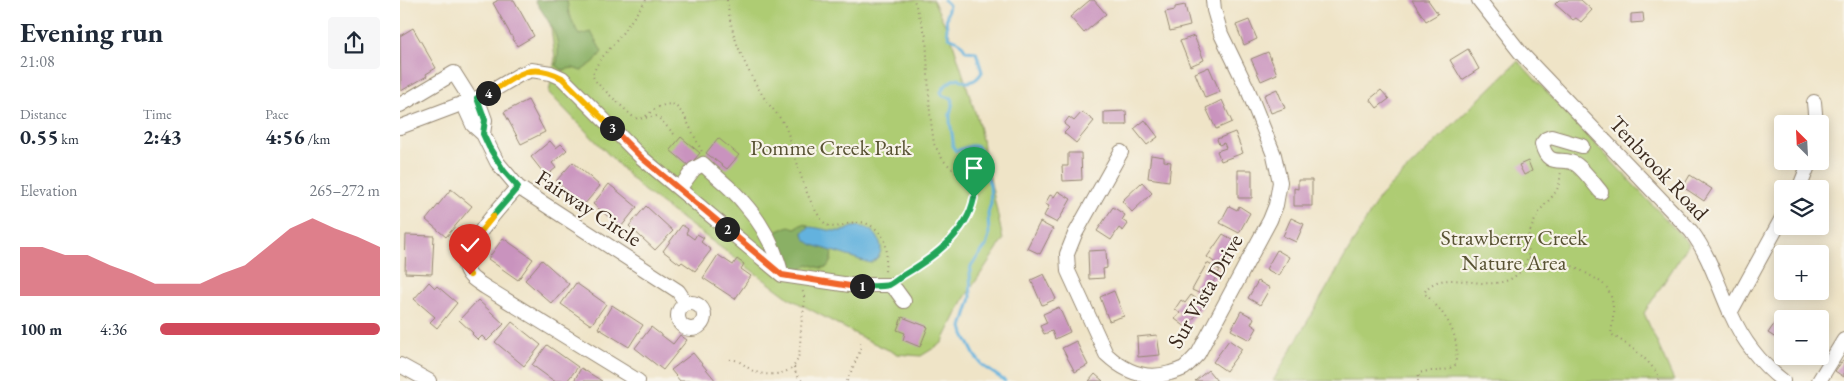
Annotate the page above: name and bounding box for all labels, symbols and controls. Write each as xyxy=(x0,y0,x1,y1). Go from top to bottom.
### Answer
text: Evening run xyxy=(20,14,163,50)
button: share xyxy=(328,17,380,69)
text: 21:08 xyxy=(20,51,55,72)
pin: 4 xyxy=(476,80,500,106)
text: 4 xyxy=(485,84,492,102)
text: Distance xyxy=(20,105,67,123)
text: Time xyxy=(143,105,172,123)
text: Pace xyxy=(265,105,289,123)
street label: Tenbrook Road xyxy=(1603,109,1716,227)
north arrow xyxy=(1774,115,1829,170)
map controls xyxy=(1774,115,1829,365)
pin: 3 xyxy=(600,116,624,140)
text: 3 xyxy=(609,119,616,137)
text: 0.55 xyxy=(20,123,59,150)
text: 2:43 xyxy=(143,123,182,150)
text: 4:56 xyxy=(265,123,305,150)
text: km xyxy=(59,130,79,148)
text: /km xyxy=(305,130,330,148)
park label: Pomme Creek Park xyxy=(750,133,912,162)
pin xyxy=(953,147,995,198)
icon: arrive xyxy=(960,154,988,182)
street label: Fairway Circle xyxy=(531,163,648,253)
text: Elevation xyxy=(20,180,78,201)
text: 265–272 m xyxy=(309,180,380,201)
button: layers xyxy=(1774,180,1829,235)
pin: 2 xyxy=(714,216,740,242)
text: 2 xyxy=(724,220,731,238)
park label: Strawberry Creek Nature Area xyxy=(1441,223,1588,277)
pin xyxy=(449,224,491,275)
street label: Sur Vista Drive xyxy=(1161,228,1250,353)
icon: check xyxy=(456,231,484,259)
button: + xyxy=(1774,245,1829,300)
pin: 1 xyxy=(850,274,874,298)
text: 1 xyxy=(859,277,866,295)
button: − xyxy=(1774,310,1829,365)
text: 100 m xyxy=(20,319,62,340)
text: 4:36 xyxy=(100,319,127,340)

